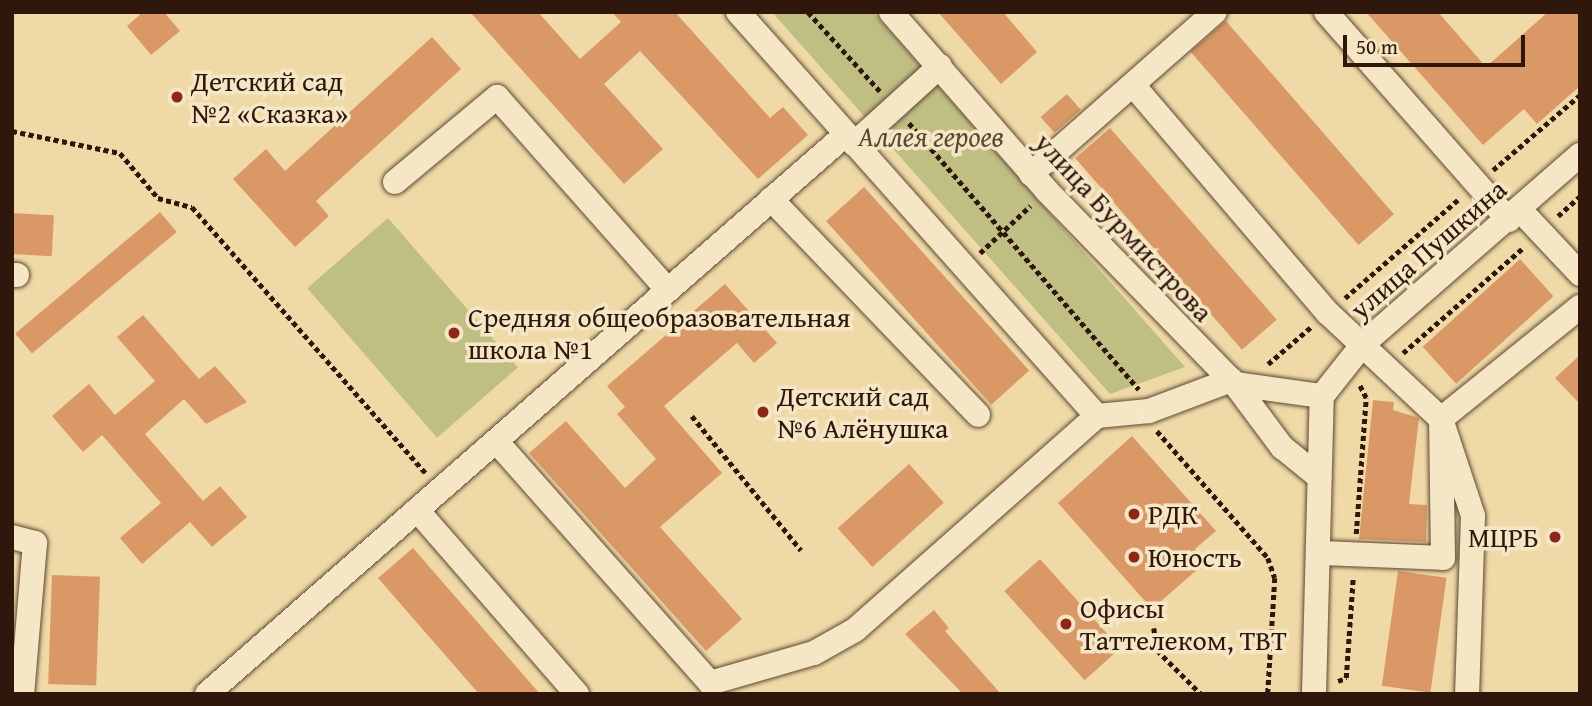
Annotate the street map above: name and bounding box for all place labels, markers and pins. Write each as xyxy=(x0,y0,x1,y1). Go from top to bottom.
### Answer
place label: Детский сад №2 «Сказка» xyxy=(191,64,348,130)
marker: Детский сад №2 «Сказка» xyxy=(169,89,185,105)
place label: Средняя общеобразовательная школа №1 xyxy=(468,300,850,366)
marker: Средняя общеобразовательная школа №1 xyxy=(446,325,462,341)
place label: Детский сад №6 Алёнушка xyxy=(777,379,948,445)
marker: Детский сад №6 Алёнушка xyxy=(755,404,771,420)
place label: РДК xyxy=(1148,497,1198,531)
marker: РДК xyxy=(1126,506,1142,522)
place label: МЦРБ xyxy=(1468,520,1539,554)
marker: МЦРБ xyxy=(1545,527,1565,547)
place label: Юность xyxy=(1148,540,1242,574)
marker: Юность xyxy=(1126,549,1142,565)
place label: Офисы Таттелеком, ТВТ xyxy=(1080,591,1287,657)
marker: Офисы Таттелеком, ТВТ xyxy=(1058,616,1074,632)

